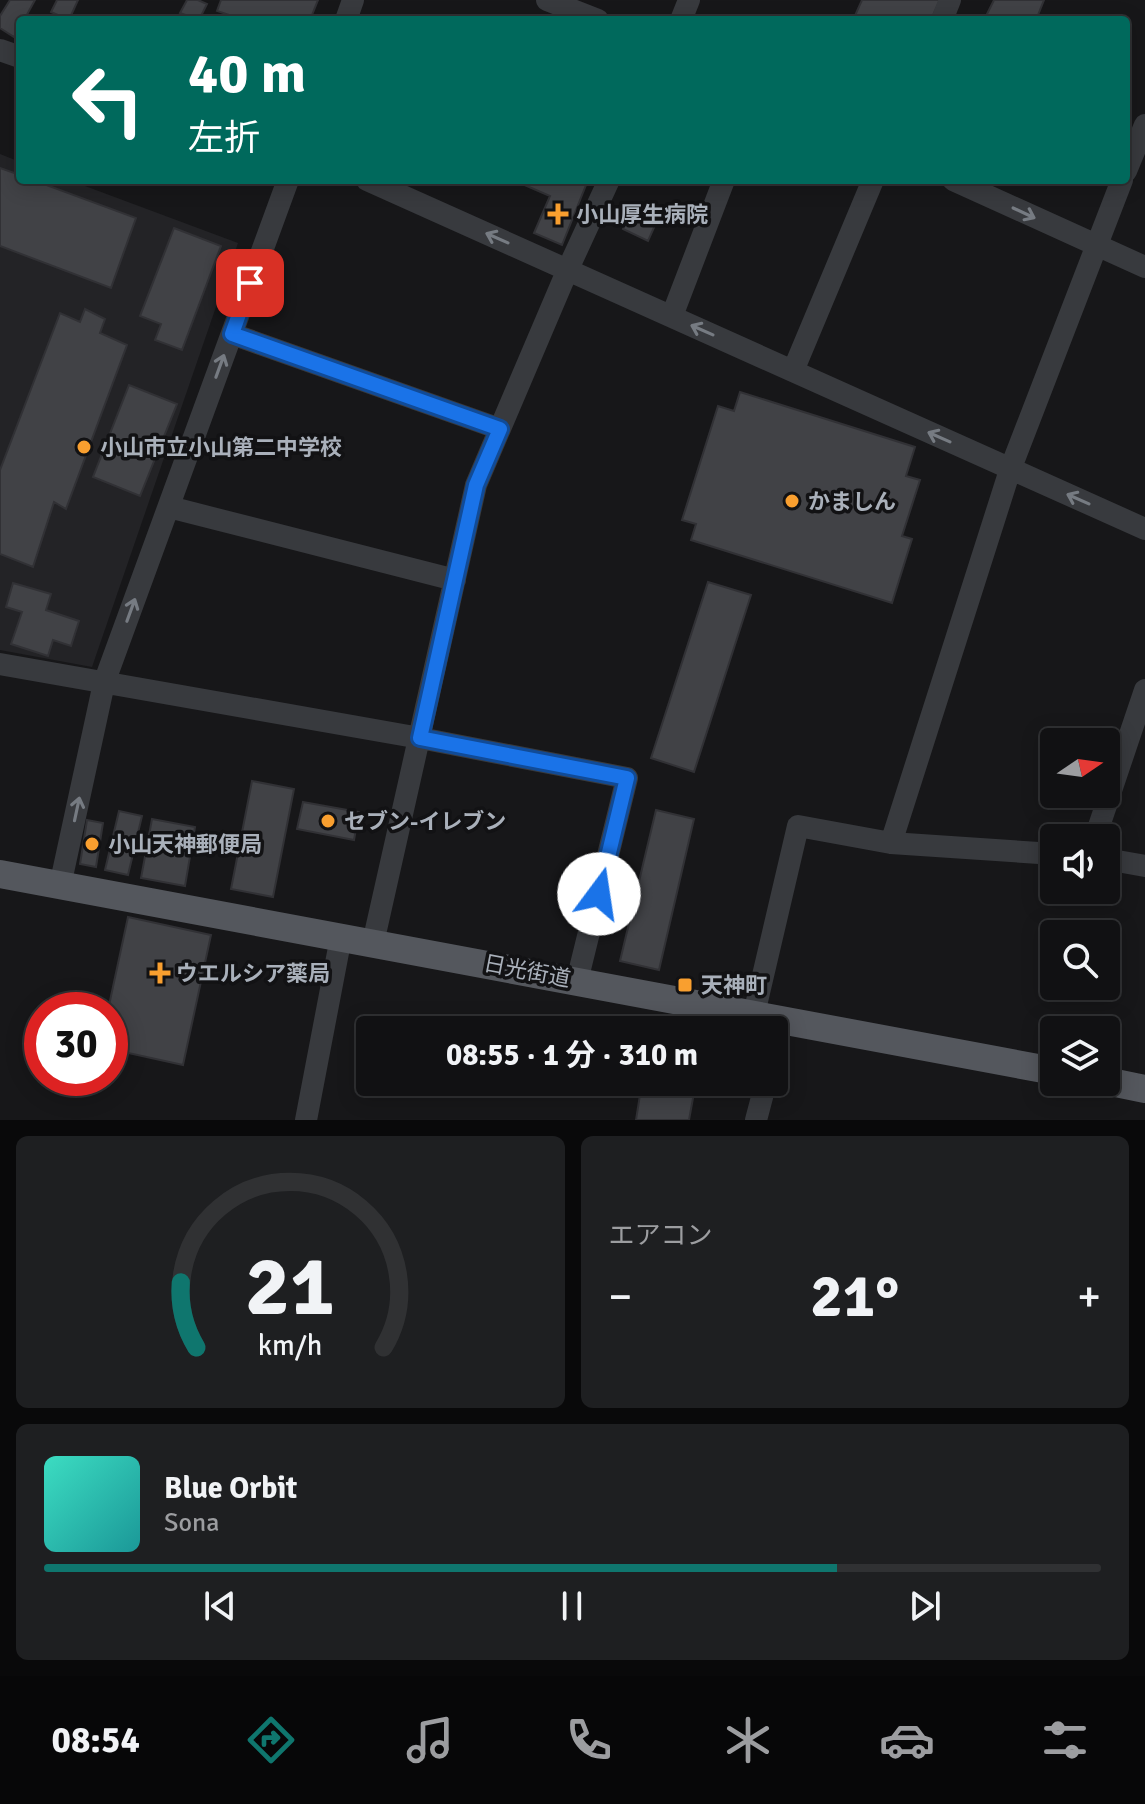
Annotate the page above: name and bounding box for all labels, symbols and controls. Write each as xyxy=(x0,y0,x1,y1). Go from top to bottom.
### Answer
text: 40 m xyxy=(188,39,306,108)
icon: left xyxy=(56,48,160,152)
text: 左折 xyxy=(188,116,260,161)
place label: 小山厚生病院 xyxy=(576,201,708,228)
marker: 小山厚生病院 xyxy=(547,203,569,225)
one-way arrow xyxy=(1012,206,1036,221)
one-way arrow xyxy=(485,229,510,244)
pin xyxy=(216,249,284,317)
icon: arrive xyxy=(228,261,272,305)
one-way arrow xyxy=(691,322,715,337)
one-way arrow xyxy=(214,354,228,378)
one-way arrow xyxy=(927,429,952,444)
place label: 小山市立小山第二中学校 xyxy=(100,434,342,461)
marker: 小山市立小山第二中学校 xyxy=(75,438,93,456)
place label: かましん xyxy=(808,488,896,515)
one-way arrow xyxy=(1066,491,1090,506)
marker: かましん xyxy=(783,492,801,510)
one-way arrow xyxy=(125,598,139,623)
north arrow xyxy=(1040,728,1120,808)
map controls xyxy=(1040,728,1120,1096)
one-way arrow xyxy=(70,797,85,823)
place label: セブン-イレブン xyxy=(344,808,506,835)
marker: セブン-イレブン xyxy=(319,812,337,830)
button: sound xyxy=(1040,824,1120,904)
place label: 小山天神郵便局 xyxy=(108,831,262,858)
marker: 小山天神郵便局 xyxy=(83,835,101,853)
position arrow xyxy=(557,852,641,936)
button: search xyxy=(1040,920,1120,1000)
street label: 日光街道 xyxy=(481,949,573,993)
place label: ウエルシア薬局 xyxy=(176,960,330,987)
marker: ウエルシア薬局 xyxy=(151,964,169,982)
place label: 天神町 xyxy=(701,972,767,999)
marker: 天神町 xyxy=(676,976,694,994)
speed limit sign: 30 xyxy=(24,992,128,1096)
button: layers xyxy=(1040,1016,1120,1096)
text: 08:55 · 1 分 · 310 m xyxy=(446,1037,698,1074)
text: エアコン xyxy=(609,1220,713,1252)
text: 21 xyxy=(245,1236,335,1338)
text: 21° xyxy=(810,1260,899,1334)
text: − xyxy=(609,1270,632,1324)
text: + xyxy=(1077,1270,1101,1324)
text: km/h xyxy=(258,1328,323,1363)
text: Blue Orbit xyxy=(164,1470,297,1507)
text: Sona xyxy=(164,1507,219,1539)
icon: previous xyxy=(198,1584,242,1628)
icon: pause xyxy=(550,1584,594,1628)
icon: next xyxy=(903,1584,947,1628)
icon: directions xyxy=(243,1712,299,1768)
icon: music xyxy=(402,1712,458,1768)
icon: phone xyxy=(561,1712,617,1768)
icon: climate xyxy=(720,1712,776,1768)
icon: car xyxy=(879,1712,935,1768)
icon: filters xyxy=(1037,1712,1093,1768)
text: 08:54 xyxy=(51,1718,140,1763)

